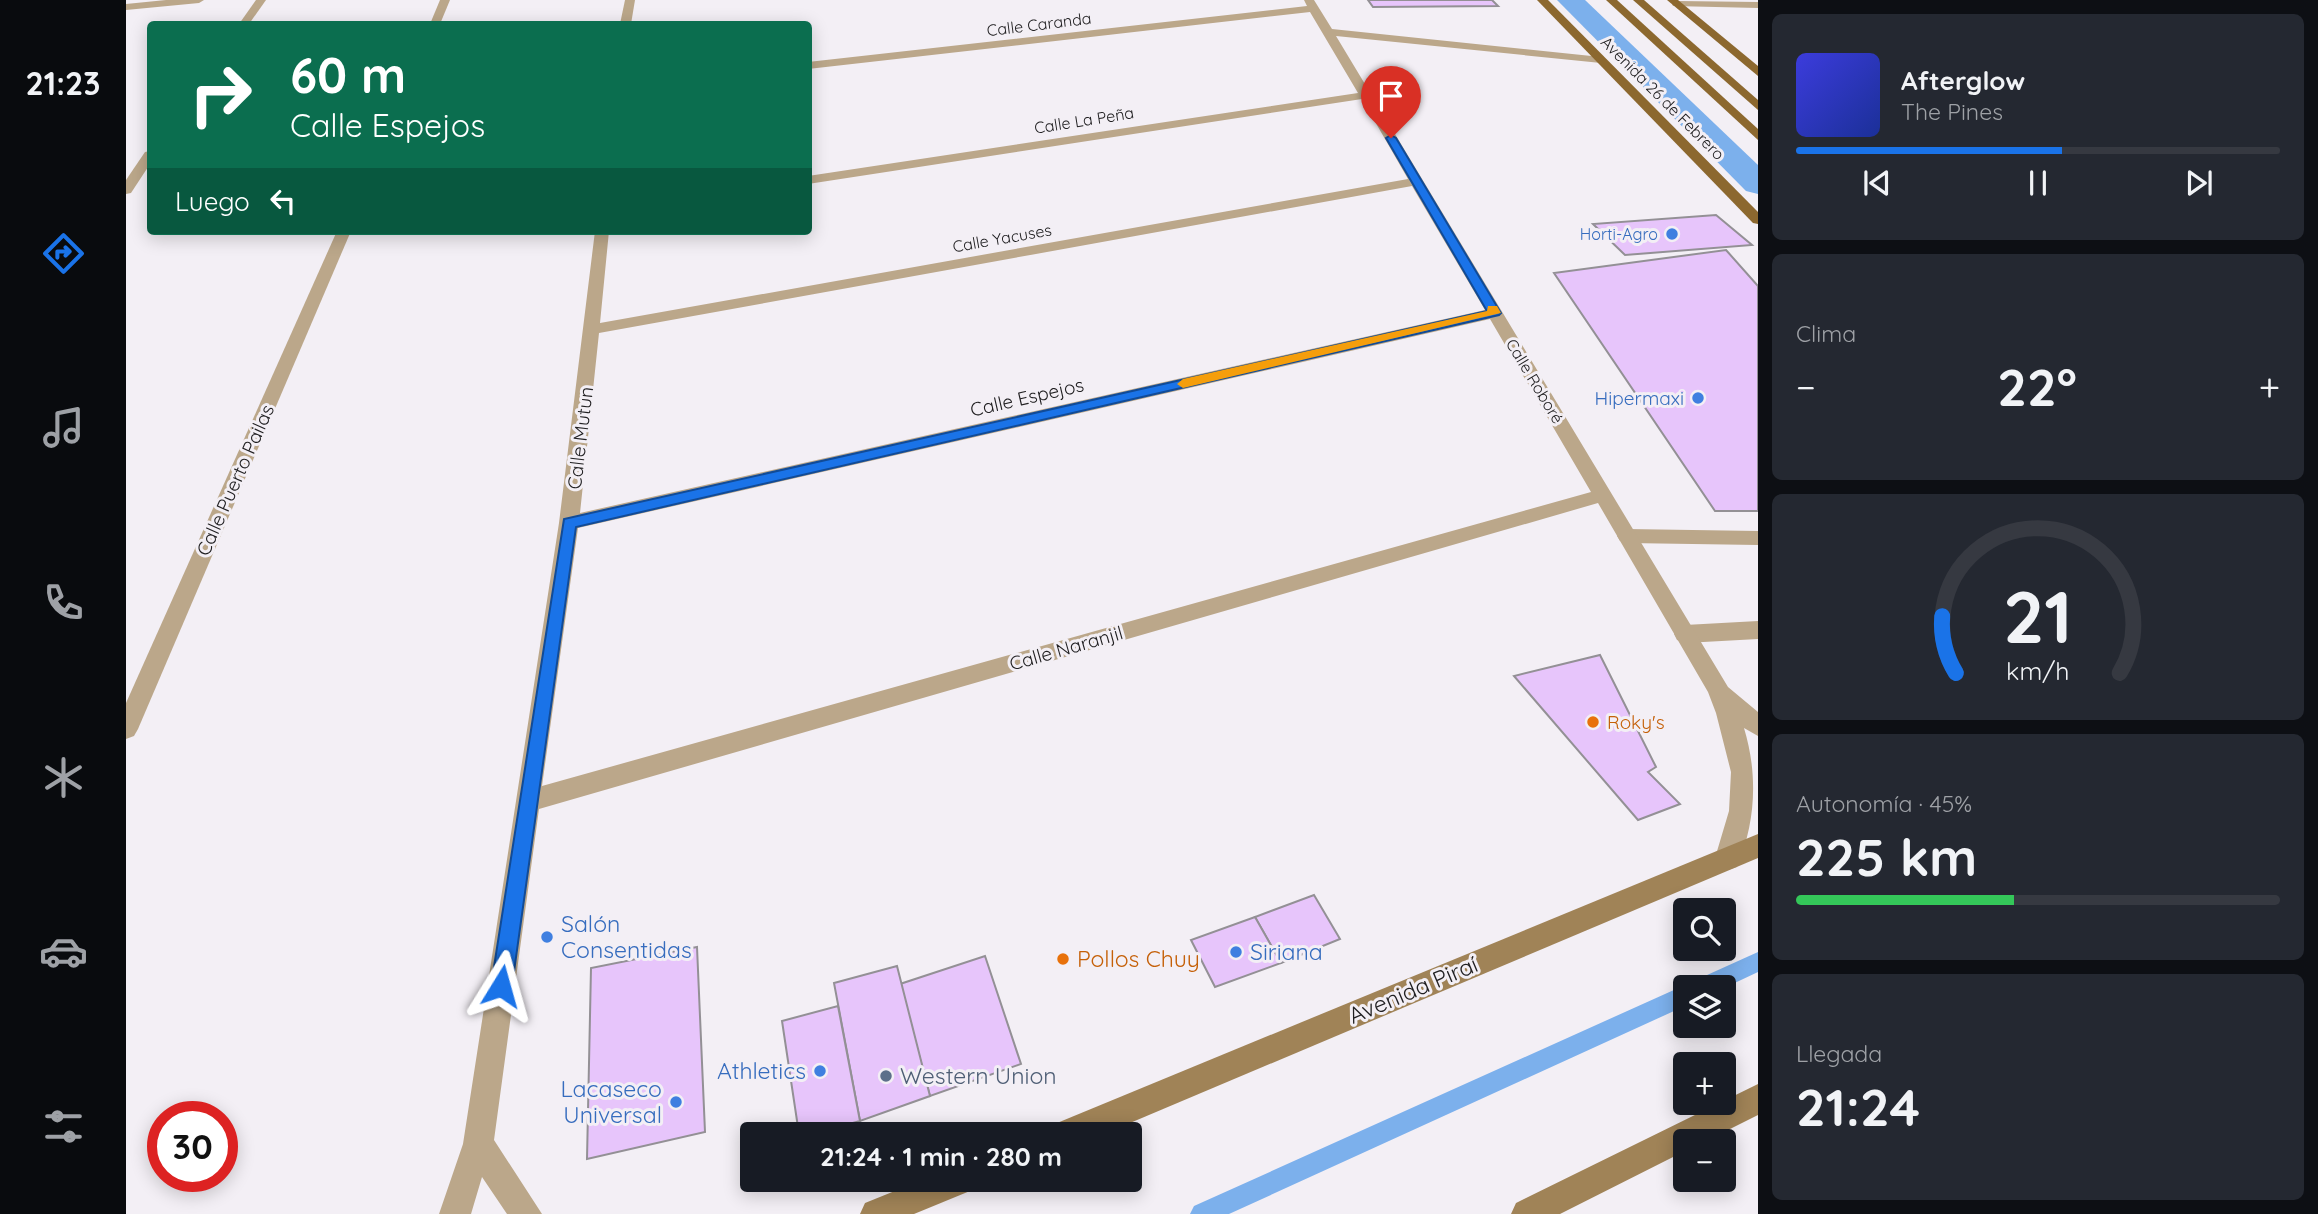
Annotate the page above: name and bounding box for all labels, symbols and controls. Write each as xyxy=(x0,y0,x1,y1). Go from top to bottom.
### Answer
street label: Calle Caranda xyxy=(986,8,1092,40)
street label: Avenida 26 de Febrero xyxy=(1597,32,1729,164)
text: 60 m xyxy=(290,44,406,105)
icon: right xyxy=(175,49,266,140)
text: 21:23 xyxy=(26,63,100,103)
text: Afterglow xyxy=(1901,64,2025,97)
pin xyxy=(1361,66,1421,138)
icon: arrive xyxy=(1372,77,1410,115)
text: The Pines xyxy=(1901,97,2003,126)
street label: Calle La Peña xyxy=(1033,102,1135,138)
text: Calle Espejos xyxy=(290,105,485,145)
icon: previous xyxy=(1858,164,1896,202)
icon: pause xyxy=(2019,164,2057,202)
icon: next xyxy=(2180,164,2218,202)
icon: left xyxy=(264,182,302,220)
text: Luego xyxy=(175,185,250,218)
street label: Calle Yacuses xyxy=(951,219,1053,257)
place label: Horti-Agro xyxy=(1580,224,1658,244)
marker: Horti-Agro xyxy=(1664,226,1680,242)
icon: directions xyxy=(39,229,88,278)
text: Clima xyxy=(1796,319,1856,348)
street label: Calle Roboré xyxy=(1502,335,1568,427)
text: 22° xyxy=(1997,354,2077,419)
text: − xyxy=(1796,363,1816,411)
text: + xyxy=(2259,363,2280,411)
street label: Calle Espejos xyxy=(968,372,1086,422)
street label: Calle Mutun xyxy=(562,385,598,491)
place label: Hipermaxi xyxy=(1595,386,1684,410)
marker: Hipermaxi xyxy=(1690,390,1706,406)
street label: Calle Puerto Pailas xyxy=(191,401,279,559)
icon: music xyxy=(39,403,88,452)
text: 21 xyxy=(2003,570,2073,661)
icon: phone xyxy=(39,578,88,627)
street label: Calle Naranjil xyxy=(1007,620,1125,676)
text: km/h xyxy=(2006,655,2070,686)
place label: Roky's xyxy=(1607,710,1665,734)
marker: Roky's xyxy=(1585,714,1601,730)
icon: climate xyxy=(39,753,88,802)
text: Autonomía · 45% xyxy=(1796,789,1972,818)
text: 225 km xyxy=(1796,824,1977,889)
map controls xyxy=(1673,898,1736,1192)
button: search xyxy=(1673,898,1736,961)
place label: Salón Consentidas xyxy=(561,909,692,964)
icon: car xyxy=(39,927,88,976)
marker: Salón Consentidas xyxy=(539,929,555,945)
place label: Siriana xyxy=(1250,937,1323,966)
place label: Pollos Chuy xyxy=(1077,944,1200,973)
marker: Siriana xyxy=(1228,944,1244,960)
position arrow xyxy=(464,949,538,1023)
street label: Avenida Piraí xyxy=(1344,949,1482,1030)
marker: Pollos Chuy xyxy=(1055,951,1071,967)
button: layers xyxy=(1673,975,1736,1038)
text: Llegada xyxy=(1796,1039,1882,1068)
button: + xyxy=(1673,1052,1736,1115)
place label: Athletics xyxy=(717,1056,806,1085)
place label: Western Union xyxy=(900,1061,1057,1090)
marker: Athletics xyxy=(812,1063,828,1079)
marker: Western Union xyxy=(878,1068,894,1084)
place label: Lacaseco Universal xyxy=(560,1074,662,1129)
text: 21:24 xyxy=(1796,1074,1920,1139)
marker: Lacaseco Universal xyxy=(668,1094,684,1110)
speed limit sign: 30 xyxy=(147,1101,238,1192)
icon: filters xyxy=(39,1102,88,1151)
button: − xyxy=(1673,1129,1736,1192)
text: 21:24 · 1 min · 280 m xyxy=(820,1140,1062,1173)

